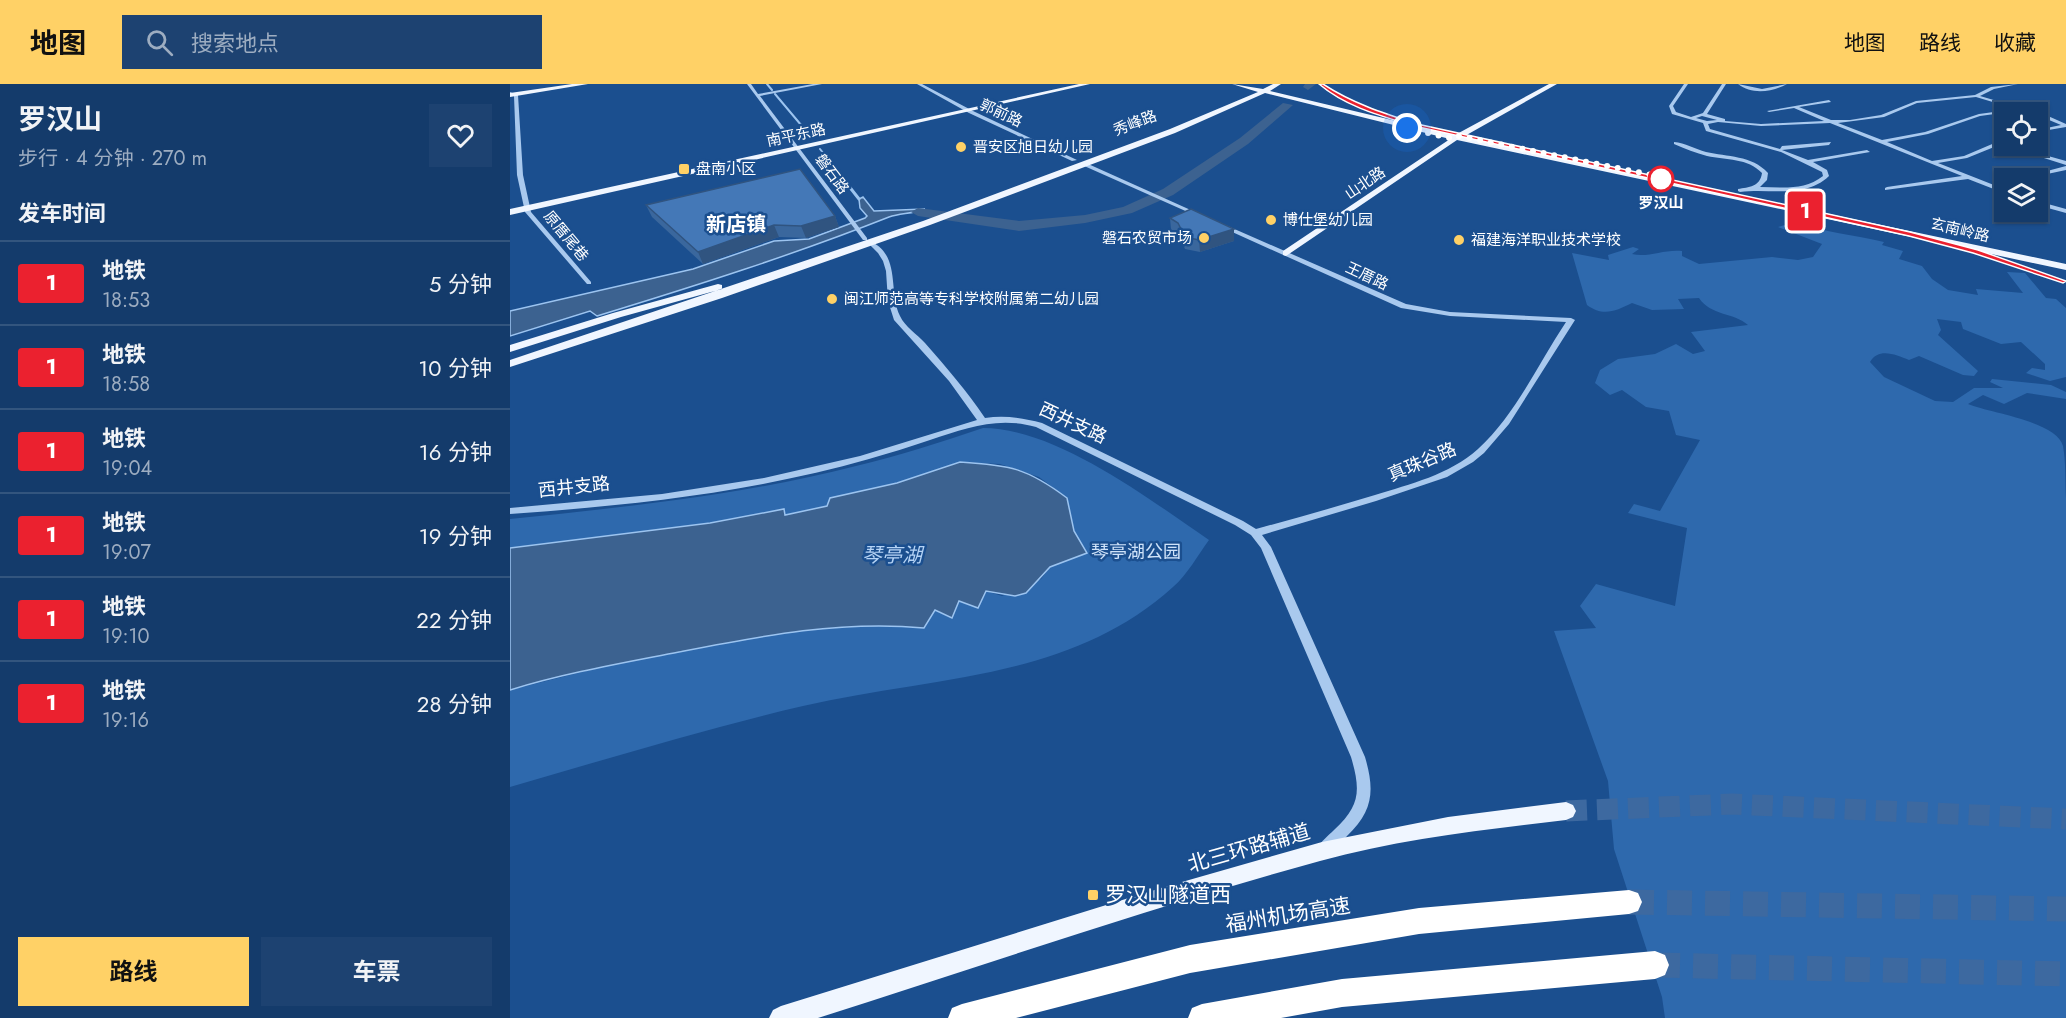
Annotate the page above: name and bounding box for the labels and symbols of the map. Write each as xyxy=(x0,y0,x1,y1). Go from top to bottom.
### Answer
street label: 郭前路 xyxy=(976,94,1026,132)
street label: 秀峰路 xyxy=(1110,105,1160,141)
your location xyxy=(1392,113,1422,143)
street label: 南平东路 xyxy=(764,118,828,152)
place label: 晋安区旭日幼儿园 xyxy=(973,136,1093,158)
marker: 晋安区旭日幼儿园 xyxy=(954,140,968,154)
street label: 磐石路 xyxy=(810,149,854,199)
place label: 盘南小区 xyxy=(696,158,756,180)
street label: 山北路 xyxy=(1340,161,1390,205)
marker: 盘南小区 xyxy=(677,162,691,176)
marker: 罗汉山 xyxy=(1648,166,1674,192)
place label: 罗汉山 xyxy=(1638,192,1684,214)
line badge: 1 xyxy=(1786,192,1824,230)
street label: 原厝尾巷 xyxy=(538,206,594,266)
place label: 博仕堡幼儿园 xyxy=(1283,209,1373,231)
district label: 新店镇 xyxy=(706,210,766,239)
marker: 博仕堡幼儿园 xyxy=(1264,213,1278,227)
street label: 玄南岭路 xyxy=(1928,213,1992,247)
place label: 磐石农贸市场 xyxy=(1102,227,1192,249)
place label: 福建海洋职业技术学校 xyxy=(1471,229,1621,251)
marker: 磐石农贸市场 xyxy=(1197,231,1211,245)
marker: 福建海洋职业技术学校 xyxy=(1452,233,1466,247)
street label: 王厝路 xyxy=(1342,257,1392,295)
place label: 闽江师范高等专科学校附属第二幼儿园 xyxy=(844,288,1099,310)
marker: 闽江师范高等专科学校附属第二幼儿园 xyxy=(825,292,839,306)
street label: 西井支路 xyxy=(1035,396,1111,450)
street label: 真珠谷路 xyxy=(1384,436,1460,488)
street label: 西井支路 xyxy=(537,470,611,504)
park label: 琴亭湖公园 xyxy=(1091,539,1181,565)
water label: 琴亭湖 xyxy=(862,541,925,570)
street label: 北三环路辅道 xyxy=(1184,816,1314,880)
place label: 罗汉山隧道西 xyxy=(1105,880,1231,910)
marker: 罗汉山隧道西 xyxy=(1086,888,1100,902)
street label: 福州机场高速 xyxy=(1223,890,1353,940)

